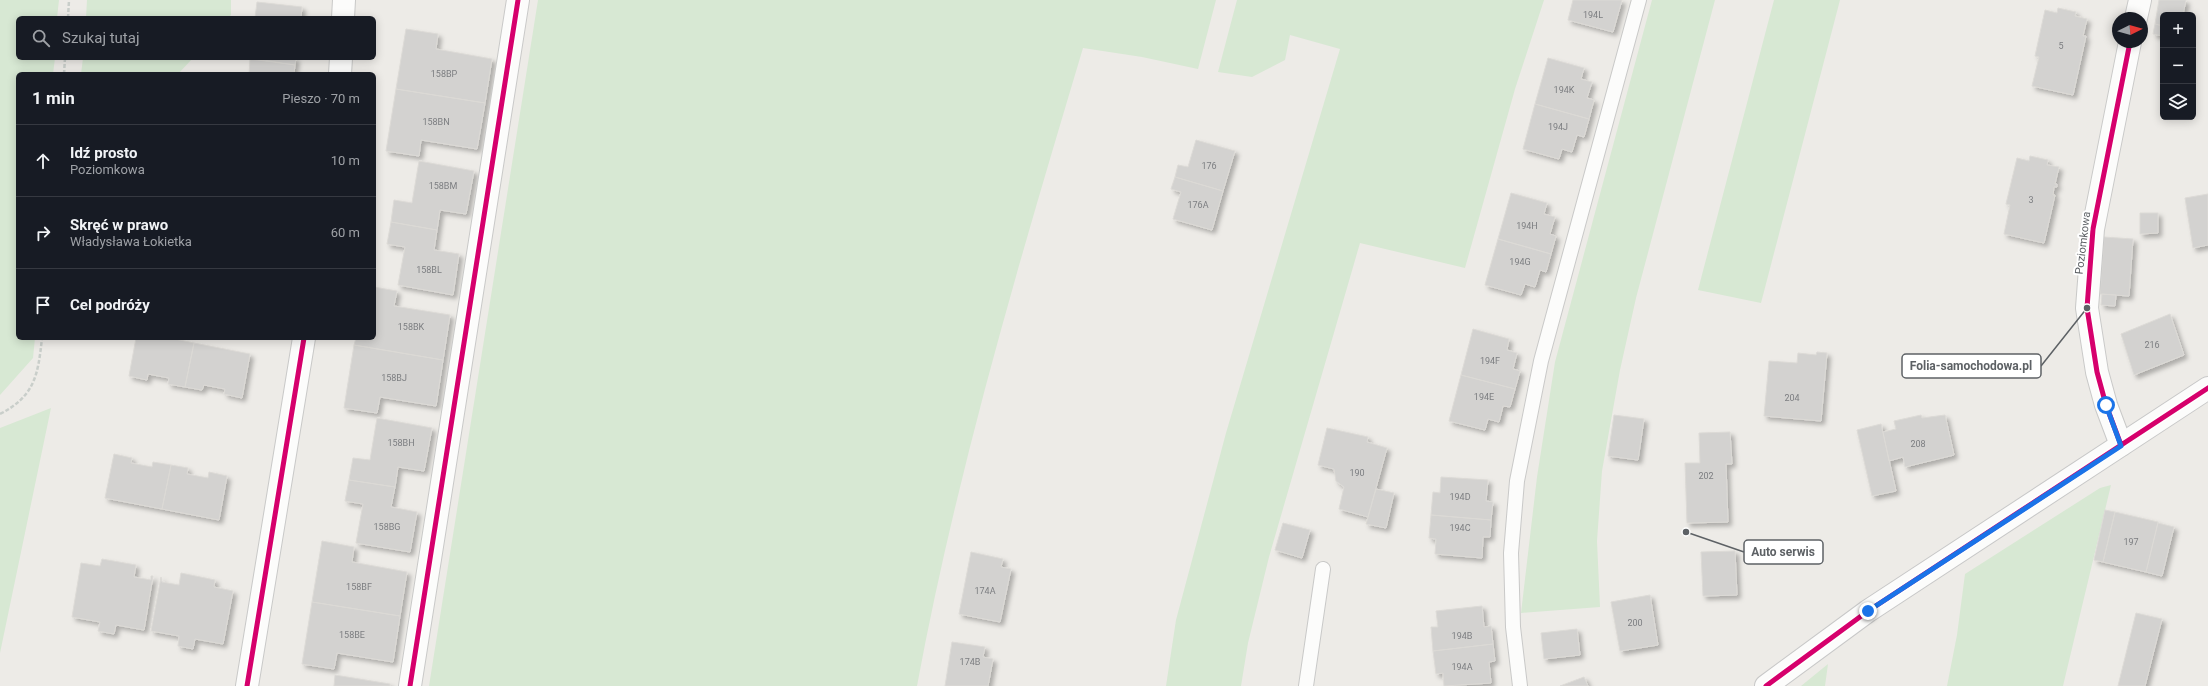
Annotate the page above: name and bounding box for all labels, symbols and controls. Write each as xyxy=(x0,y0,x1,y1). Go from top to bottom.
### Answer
house number: 194L xyxy=(1583,10,1603,20)
north arrow xyxy=(2112,12,2148,48)
map controls xyxy=(2160,12,2196,120)
button: + xyxy=(2160,12,2196,48)
search box xyxy=(16,16,376,60)
icon: search xyxy=(30,27,52,49)
text: Szukaj tutaj xyxy=(62,29,140,47)
house number: 5 xyxy=(2058,41,2064,51)
button: − xyxy=(2160,48,2196,84)
house number: 158BP xyxy=(431,69,458,79)
button: layers xyxy=(2160,84,2196,120)
house number: 194K xyxy=(1554,85,1575,95)
text: 1 min xyxy=(32,88,75,108)
text: Pieszo · 70 m xyxy=(282,91,360,106)
house number: 158BN xyxy=(422,117,450,127)
house number: 194J xyxy=(1548,122,1568,132)
text: Idź prosto xyxy=(70,144,137,162)
icon: ahead xyxy=(32,150,54,172)
text: 10 m xyxy=(331,153,360,168)
house number: 176 xyxy=(1201,161,1217,171)
text: Poziomkowa xyxy=(70,162,145,177)
house number: 158BM xyxy=(429,181,457,191)
house number: 3 xyxy=(2028,195,2034,205)
house number: 176A xyxy=(1187,200,1209,210)
street label: Poziomkowa xyxy=(2073,211,2093,275)
text: Skręć w prawo xyxy=(70,216,168,234)
house number: 194H xyxy=(1516,221,1538,231)
icon: right xyxy=(32,222,54,244)
text: 60 m xyxy=(331,225,360,240)
text: Władysława Łokietka xyxy=(70,234,192,249)
house number: 194G xyxy=(1509,257,1531,267)
house number: 158BL xyxy=(416,265,442,275)
icon: arrive xyxy=(32,294,54,316)
text: Cel podróży xyxy=(70,296,150,314)
house number: 158BK xyxy=(398,322,425,332)
house number: 216 xyxy=(2144,340,2160,350)
callout: Folia-samochodowa.pl xyxy=(1902,354,2041,378)
house number: 194F xyxy=(1480,356,1500,366)
text: Folia-samochodowa.pl xyxy=(1910,359,2032,373)
house number: 158BJ xyxy=(381,373,407,383)
house number: 194E xyxy=(1474,392,1494,402)
house number: 204 xyxy=(1784,393,1800,403)
route start xyxy=(2097,396,2115,414)
house number: 158BH xyxy=(387,438,415,448)
house number: 208 xyxy=(1910,439,1926,449)
house number: 190 xyxy=(1349,468,1365,478)
house number: 202 xyxy=(1698,471,1714,481)
house number: 194D xyxy=(1449,492,1471,502)
house number: 158BG xyxy=(374,522,400,532)
house number: 194C xyxy=(1449,523,1471,533)
house number: 197 xyxy=(2123,537,2139,547)
callout: Auto serwis xyxy=(1744,540,1823,564)
text: Auto serwis xyxy=(1751,545,1815,559)
house number: 158BF xyxy=(346,582,372,592)
house number: 174A xyxy=(974,586,996,596)
route end xyxy=(1859,602,1877,620)
house number: 200 xyxy=(1627,618,1643,628)
house number: 158BE xyxy=(339,630,365,640)
house number: 194B xyxy=(1452,631,1473,641)
house number: 174B xyxy=(960,657,981,667)
house number: 194A xyxy=(1451,662,1473,672)

